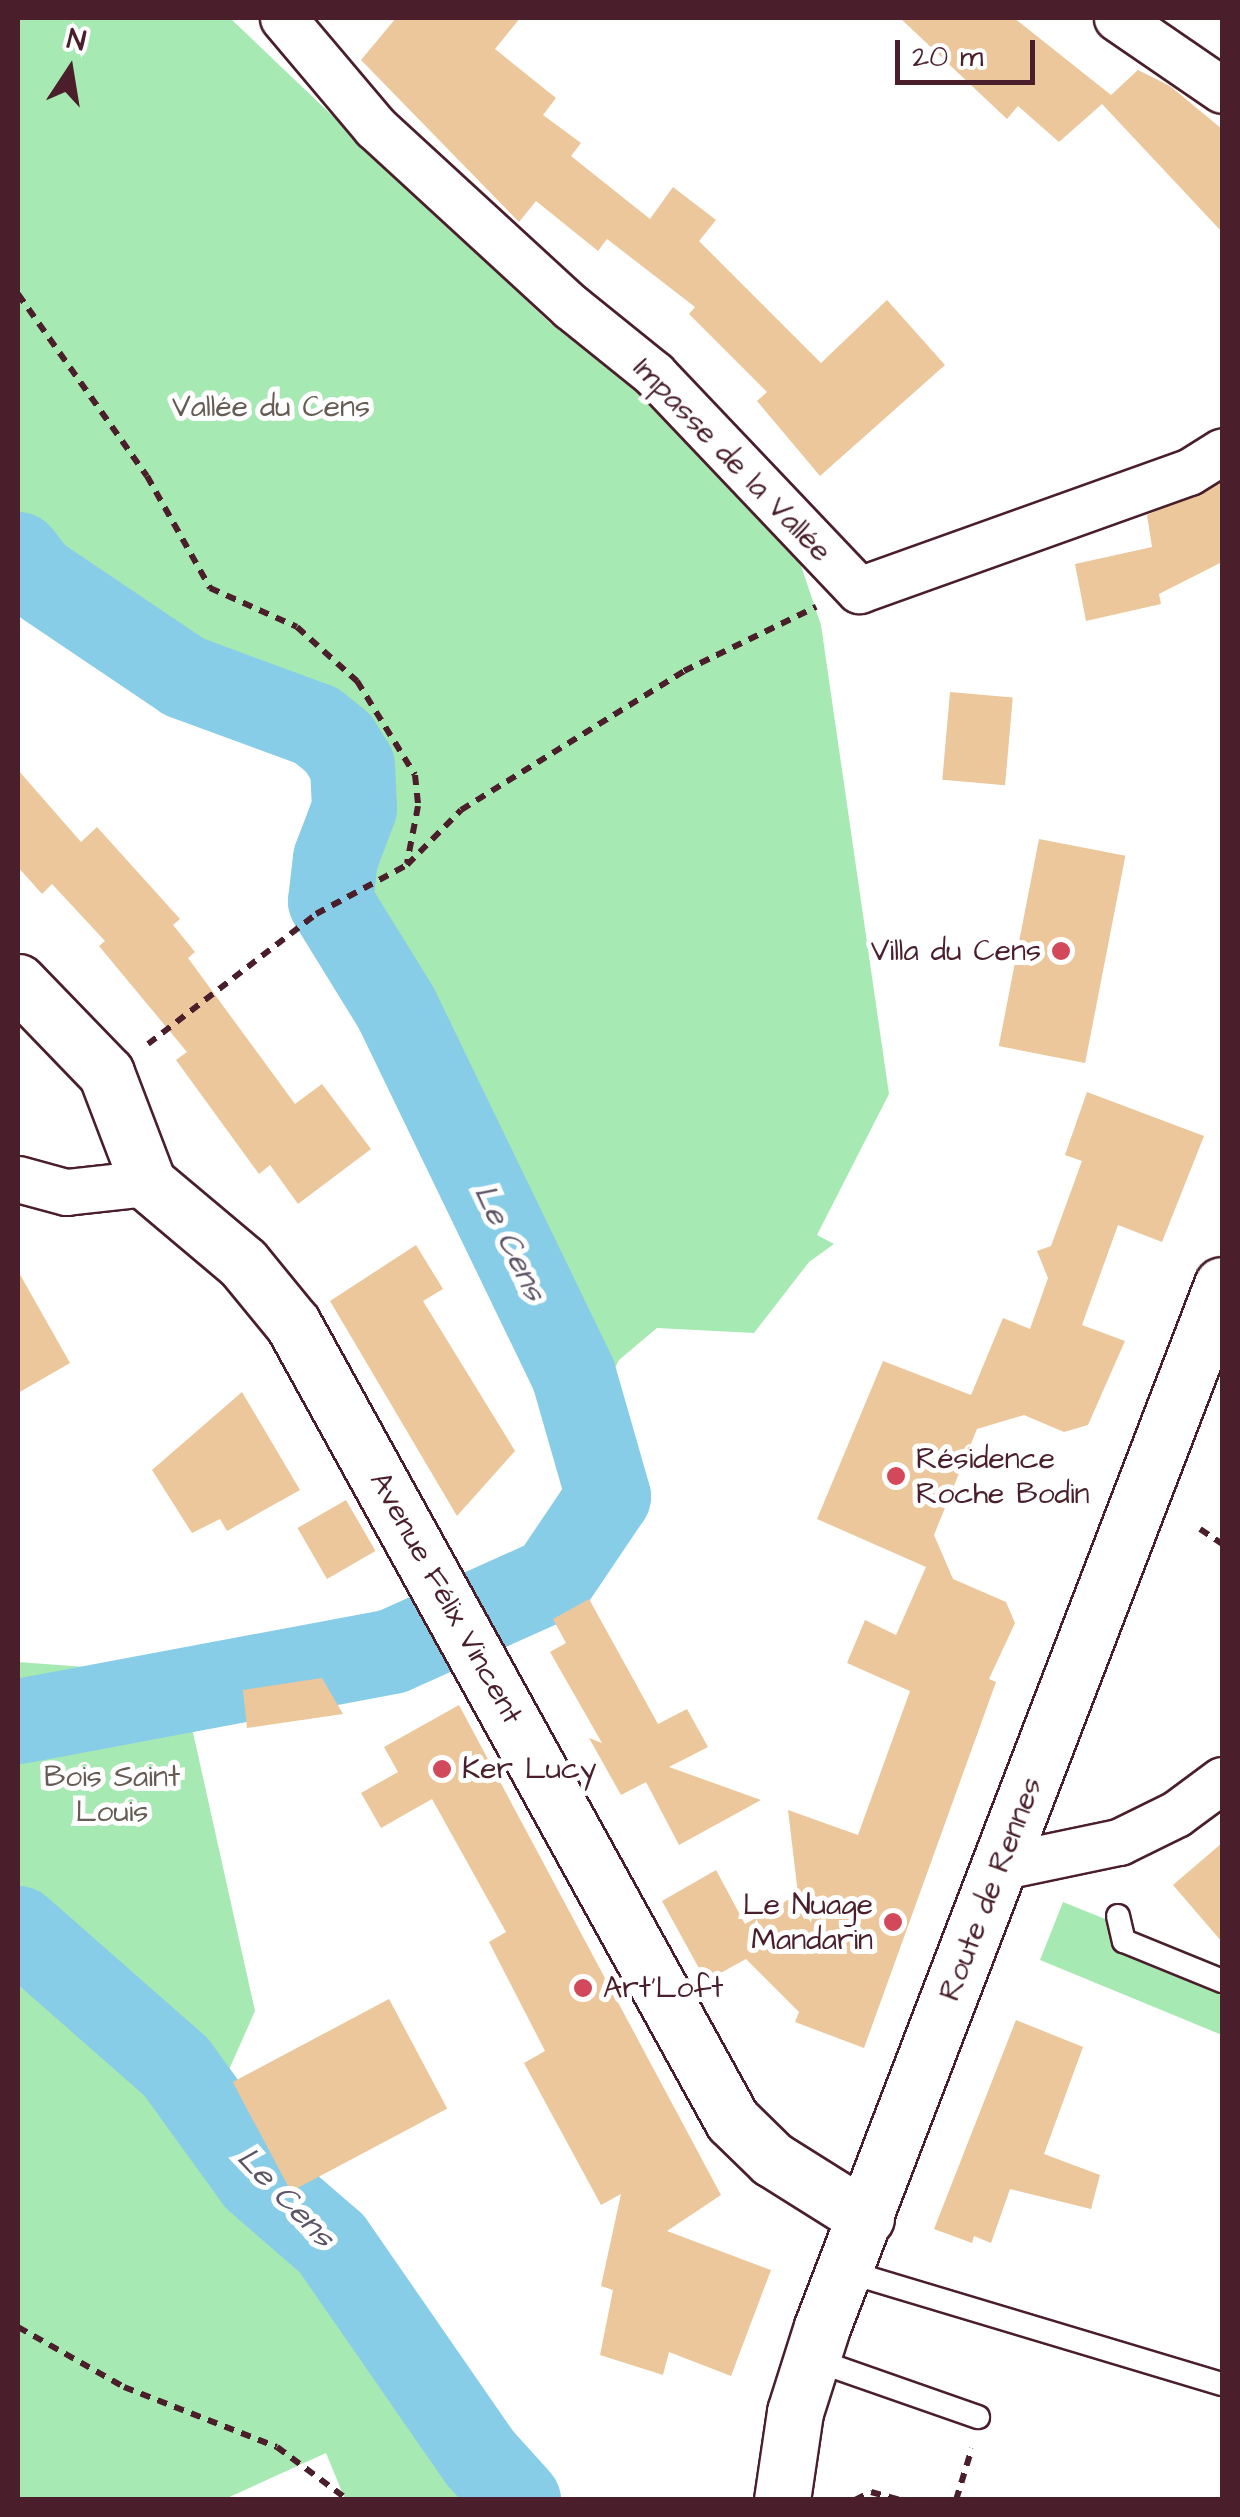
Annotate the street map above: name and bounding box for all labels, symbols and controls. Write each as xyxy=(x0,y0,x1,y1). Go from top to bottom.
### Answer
text: N xyxy=(64,19,89,61)
north arrow xyxy=(20,20,120,120)
scale bar xyxy=(900,20,1040,82)
text: 20 m xyxy=(912,36,983,78)
street label: Impasse de la Vallée xyxy=(625,350,839,570)
park label: Vallée du Cens xyxy=(172,389,370,425)
place label: Villa du Cens xyxy=(871,933,1041,969)
marker: Villa du Cens xyxy=(1050,940,1072,962)
water label: Le Cens xyxy=(464,1179,554,1307)
place label: Résidence Roche Bodin xyxy=(916,1441,1089,1512)
marker: Résidence Roche Bodin xyxy=(885,1465,907,1487)
street label: Avenue Félix Vincent xyxy=(362,1466,530,1730)
place label: Ker Lucy xyxy=(462,1751,596,1787)
marker: Ker Lucy xyxy=(431,1758,453,1780)
park label: Bois Saint Louis xyxy=(44,1759,180,1830)
street label: Route de Rennes xyxy=(932,1772,1050,2006)
place label: Le Nuage Mandarin xyxy=(743,1887,873,1958)
marker: Le Nuage Mandarin xyxy=(882,1911,904,1933)
place label: Art'Loft xyxy=(603,1970,723,2006)
marker: Art'Loft xyxy=(572,1977,594,1999)
water label: Le Cens xyxy=(228,2140,342,2256)

